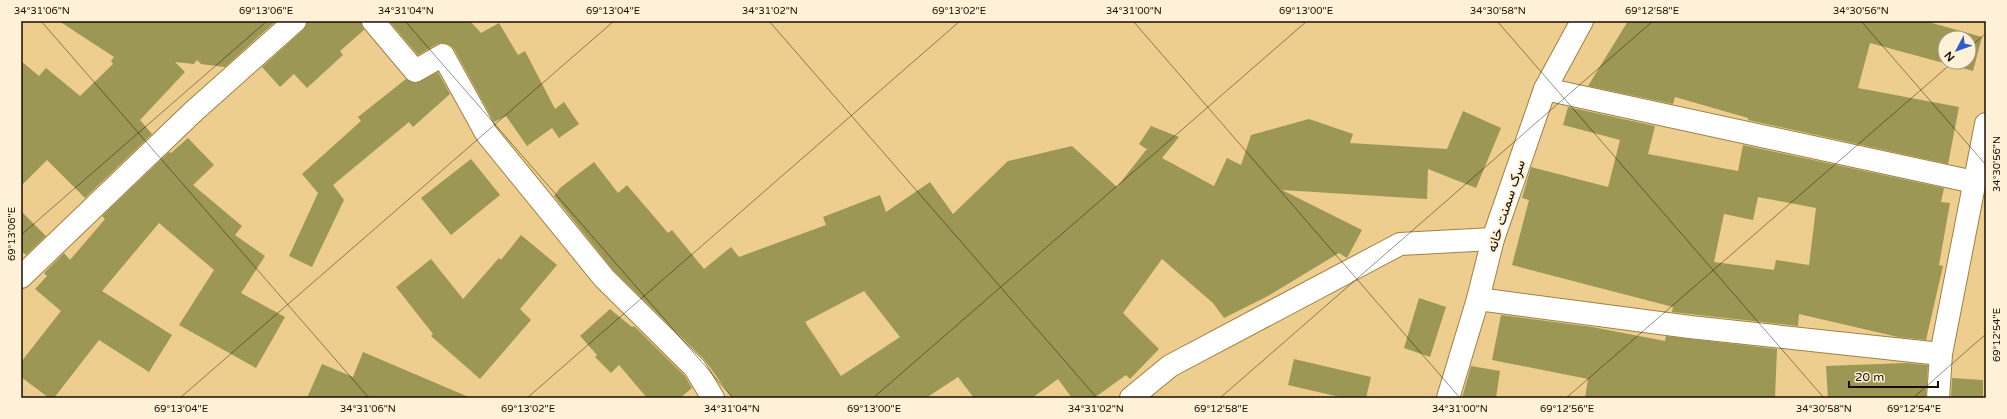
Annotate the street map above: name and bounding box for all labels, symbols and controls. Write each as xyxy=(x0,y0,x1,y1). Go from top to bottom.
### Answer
text: 34°31'06"N xyxy=(14,5,70,17)
text: 69°13'06"E xyxy=(239,5,293,17)
text: 34°31'04"N xyxy=(378,5,434,17)
text: 69°13'04"E xyxy=(586,5,640,17)
text: 34°31'02"N xyxy=(742,5,798,17)
text: 69°13'02"E xyxy=(932,5,986,17)
text: 34°31'00"N xyxy=(1106,5,1162,17)
text: 69°13'00"E xyxy=(1279,5,1333,17)
text: 34°30'58"N xyxy=(1470,5,1526,17)
text: 69°12'58"E xyxy=(1625,5,1679,17)
text: 34°30'56"N xyxy=(1833,5,1889,17)
north arrow xyxy=(1937,30,1977,70)
text: N xyxy=(1942,49,1958,64)
text: 34°30'56"N xyxy=(1991,136,2003,192)
street label: سرک سمنت خانه xyxy=(1483,158,1529,254)
text: 69°13'06"E xyxy=(6,207,18,261)
text: 69°12'54"E xyxy=(1991,308,2003,362)
scale bar xyxy=(1849,363,1938,389)
text: 20 m xyxy=(1855,370,1884,384)
text: 69°13'04"E xyxy=(154,403,208,415)
text: 34°31'06"N xyxy=(340,403,396,415)
text: 69°13'02"E xyxy=(501,403,555,415)
text: 34°31'04"N xyxy=(704,403,760,415)
text: 69°13'00"E xyxy=(847,403,901,415)
text: 34°31'02"N xyxy=(1068,403,1124,415)
text: 69°12'58"E xyxy=(1194,403,1248,415)
text: 34°31'00"N xyxy=(1432,403,1488,415)
text: 69°12'56"E xyxy=(1540,403,1594,415)
text: 34°30'58"N xyxy=(1796,403,1852,415)
text: 69°12'54"E xyxy=(1887,403,1941,415)

